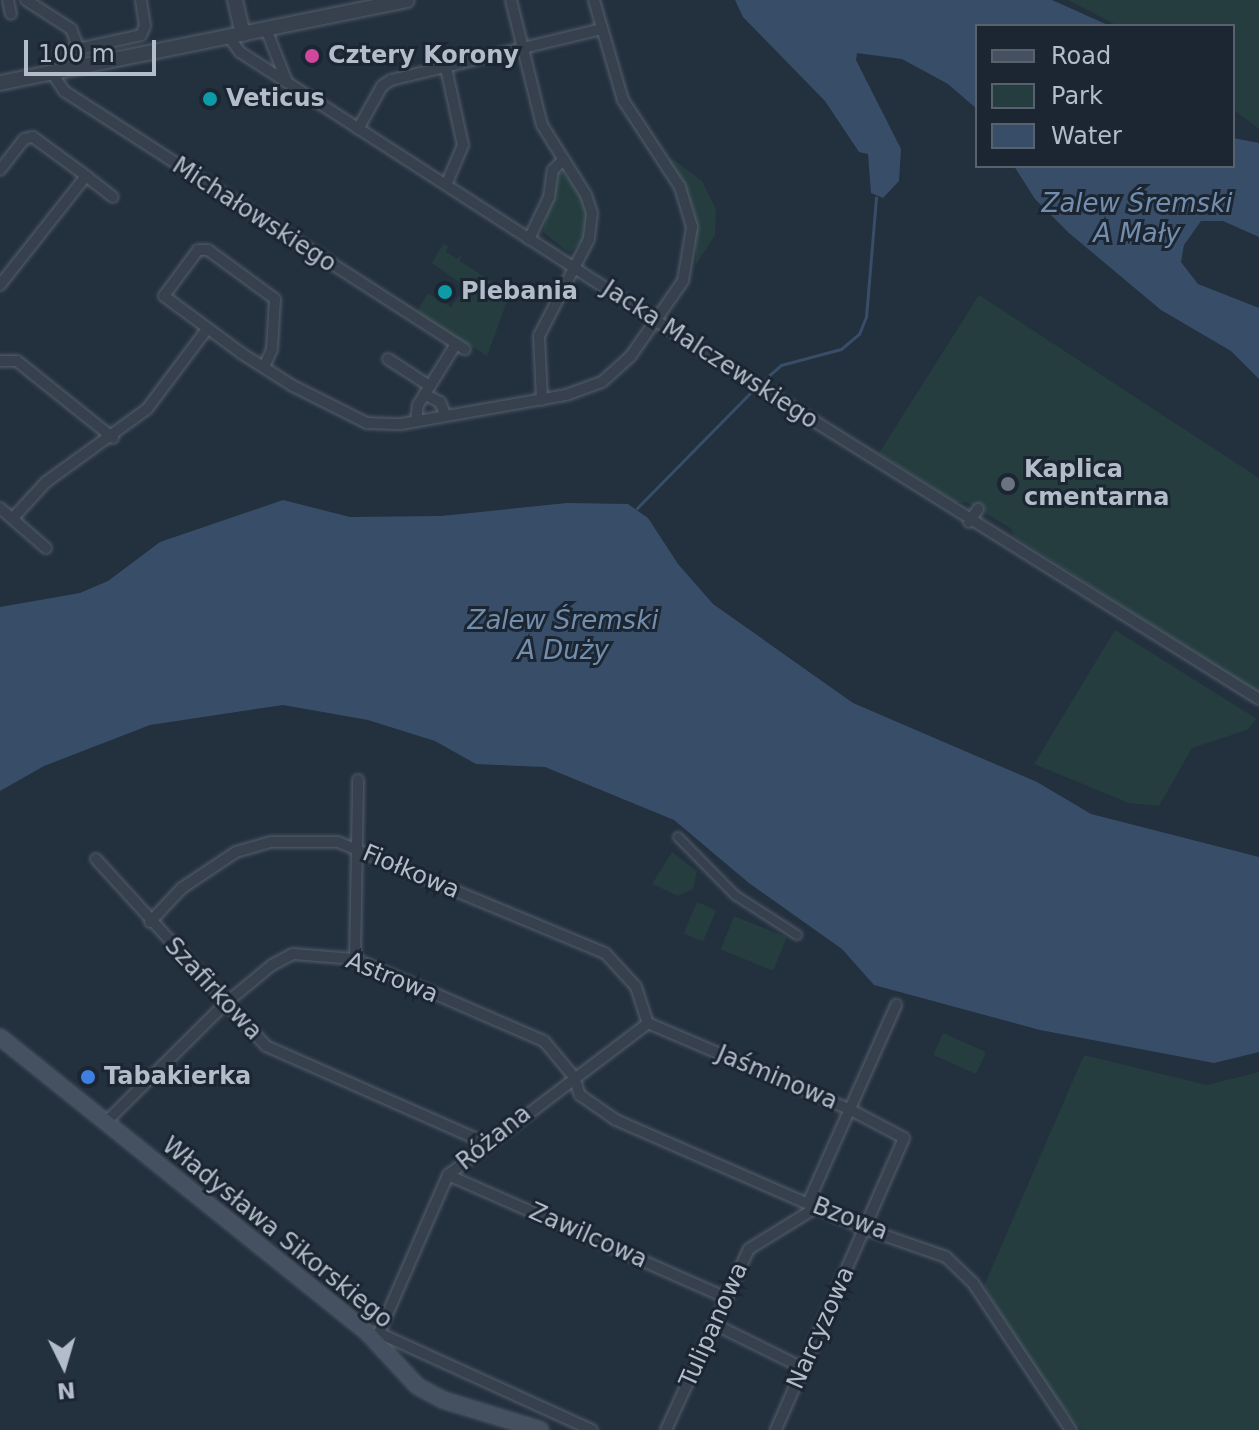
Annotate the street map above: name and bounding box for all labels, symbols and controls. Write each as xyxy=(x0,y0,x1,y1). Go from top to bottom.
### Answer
scale bar xyxy=(28,24,160,74)
legend xyxy=(975,24,1235,168)
text: 100 m xyxy=(38,40,115,68)
place label: Cztery Korony xyxy=(328,42,519,70)
text: Road xyxy=(1051,42,1111,70)
marker: Cztery Korony xyxy=(303,47,321,65)
text: Park xyxy=(1051,82,1103,110)
place label: Veticus xyxy=(226,85,325,113)
marker: Veticus xyxy=(201,90,219,108)
text: Water xyxy=(1051,122,1122,150)
street label: Michałowskiego xyxy=(167,151,341,279)
water label: Zalew Śremski A Mały xyxy=(1042,188,1232,250)
street label: Jacka Malczewskiego xyxy=(597,275,823,435)
place label: Plebania xyxy=(461,278,578,306)
marker: Plebania xyxy=(436,283,454,301)
place label: Kaplica cmentarna xyxy=(1024,456,1169,512)
marker: Kaplica cmentarna xyxy=(999,475,1017,493)
water label: Zalew Śremski A Duży xyxy=(468,605,658,666)
street label: Fiołkowa xyxy=(358,839,464,905)
street label: Szafirkowa xyxy=(158,932,268,1046)
street label: Astrowa xyxy=(342,947,442,1009)
street label: Jaśminowa xyxy=(712,1040,842,1116)
place label: Tabakierka xyxy=(104,1063,251,1091)
marker: Tabakierka xyxy=(79,1068,97,1086)
street label: Różana xyxy=(451,1099,537,1177)
street label: Władysława Sikorskiego xyxy=(156,1131,398,1335)
street label: Bzowa xyxy=(808,1192,892,1246)
street label: Zawilcowa xyxy=(524,1197,652,1275)
street label: Tulipanowa xyxy=(674,1258,754,1392)
street label: Narcyzowa xyxy=(781,1262,861,1394)
north arrow xyxy=(24,1326,104,1406)
text: N xyxy=(56,1377,76,1404)

